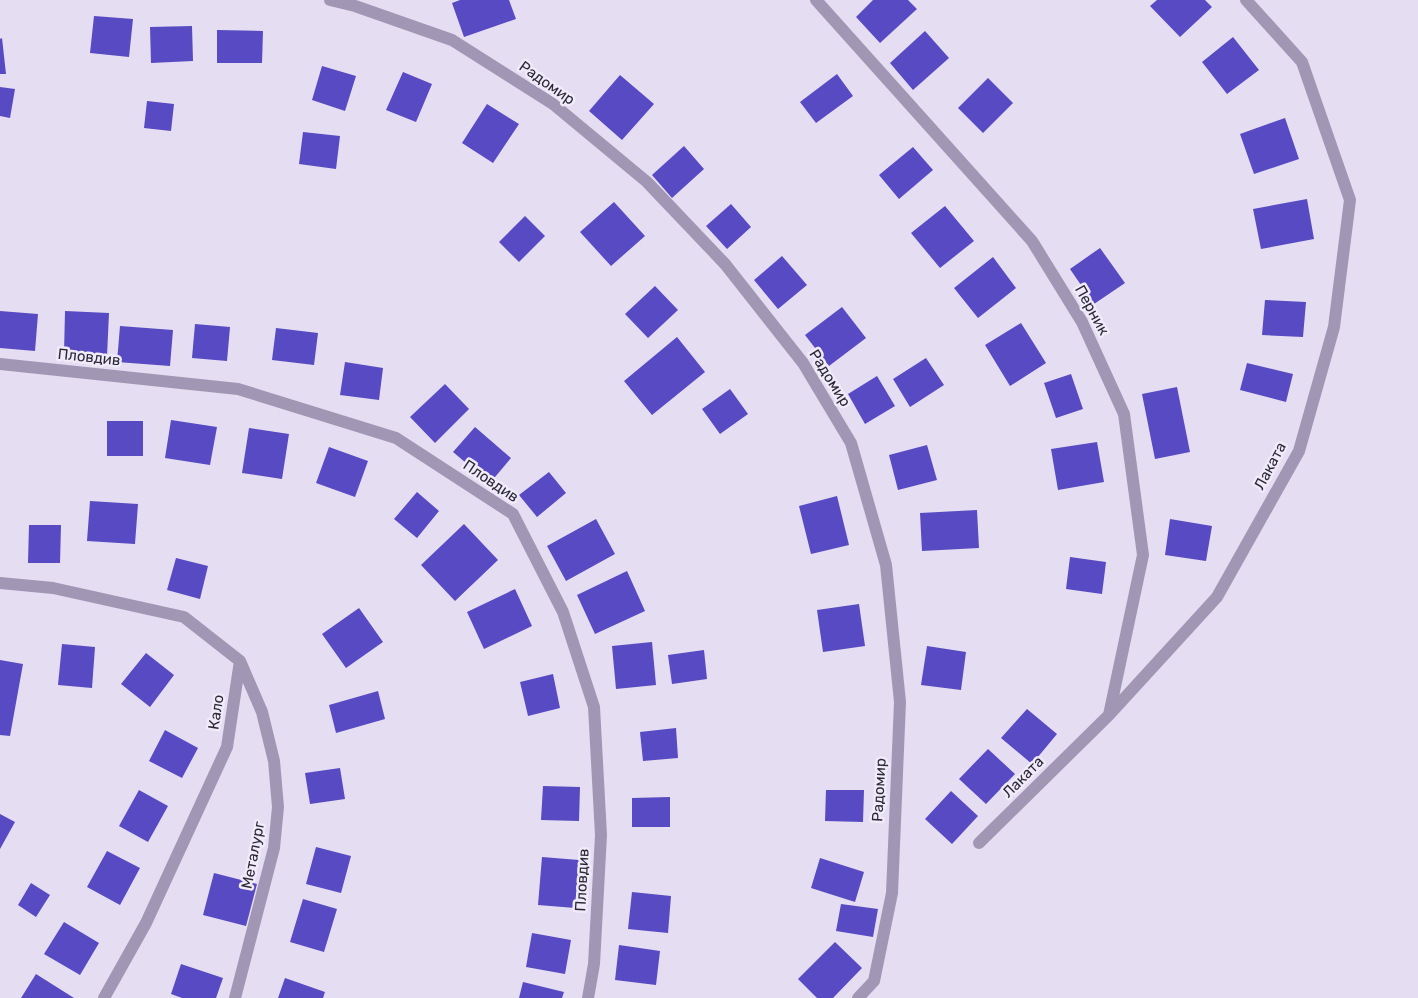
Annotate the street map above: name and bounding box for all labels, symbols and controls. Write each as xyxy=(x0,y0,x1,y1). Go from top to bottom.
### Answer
street label: Радомир xyxy=(516,57,578,109)
street label: Перник xyxy=(1071,282,1113,338)
street label: Пловдив xyxy=(57,345,121,369)
street label: Радомир xyxy=(805,346,855,410)
street label: Лаката xyxy=(1250,439,1290,493)
street label: Пловдив xyxy=(460,456,522,506)
street label: Кало xyxy=(204,693,228,731)
street label: Лаката xyxy=(999,753,1047,801)
street label: Радомир xyxy=(868,758,890,822)
street label: Металург xyxy=(238,819,268,890)
street label: Пловдив xyxy=(571,848,593,912)

